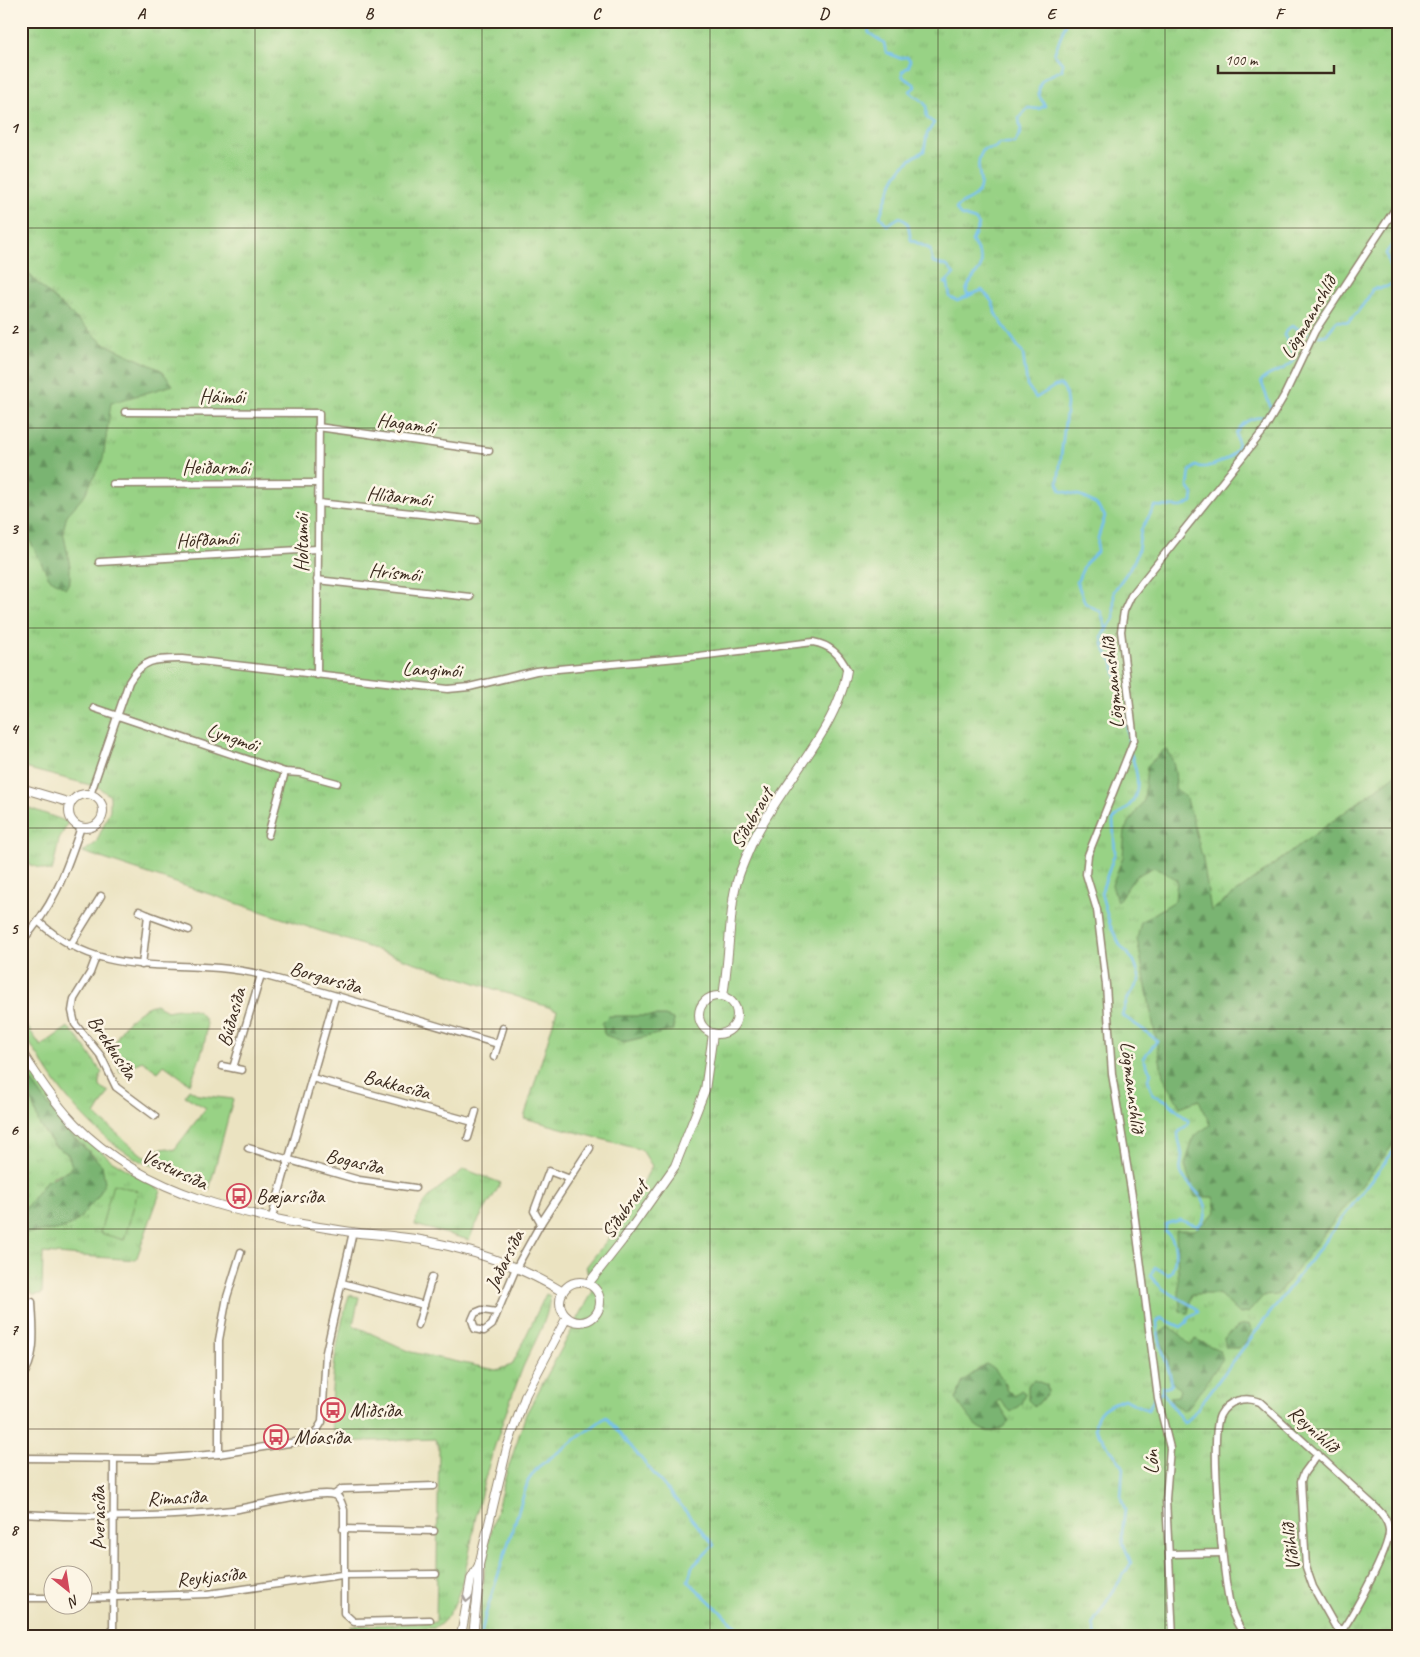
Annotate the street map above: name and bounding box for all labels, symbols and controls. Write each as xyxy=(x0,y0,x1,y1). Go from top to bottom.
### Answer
text: A xyxy=(137,4,147,24)
text: B xyxy=(365,4,375,24)
text: C xyxy=(592,4,602,24)
text: D xyxy=(819,4,830,24)
text: E xyxy=(1047,4,1058,24)
text: F xyxy=(1275,4,1286,24)
scale bar xyxy=(1218,42,1334,74)
text: 100 m xyxy=(1225,51,1259,70)
text: 1 xyxy=(10,118,19,138)
street label: Lögmannshlíð xyxy=(1275,269,1344,363)
text: 2 xyxy=(10,319,19,339)
street label: Háimói xyxy=(199,384,247,409)
street label: Hagamói xyxy=(375,407,439,440)
street label: Heiðarmói xyxy=(182,455,252,480)
street label: Hlíðarmói xyxy=(366,481,435,513)
street label: Holtamói xyxy=(289,512,314,572)
text: 3 xyxy=(10,519,19,539)
street label: Höfðamói xyxy=(175,525,241,554)
street label: Hrísmói xyxy=(368,557,424,588)
street label: Lögmannshlíð xyxy=(1095,633,1130,730)
street label: Langimói xyxy=(402,656,464,683)
street label: Lyngmói xyxy=(204,717,264,759)
text: 4 xyxy=(10,719,19,739)
street label: Síðubraut xyxy=(724,781,780,853)
text: 5 xyxy=(11,919,20,939)
street label: Borgarsíða xyxy=(287,955,366,1000)
street label: Búðasíða xyxy=(211,984,252,1049)
street label: Brekkusíða xyxy=(82,1010,144,1085)
street label: Lögmannshlíð xyxy=(1115,1040,1151,1137)
street label: Bakkasíða xyxy=(361,1064,434,1106)
text: 6 xyxy=(10,1120,19,1140)
street label: Vestursíða xyxy=(138,1143,213,1196)
street label: Bogasíða xyxy=(323,1143,388,1181)
street label: Síðubraut xyxy=(595,1172,655,1243)
bus stop icon: Bæjarsíða xyxy=(226,1183,252,1209)
place label: Bæjarsíða xyxy=(256,1184,325,1209)
street label: Jaðarsíða xyxy=(479,1225,530,1295)
text: 7 xyxy=(10,1320,19,1340)
bus stop icon: Miðsíða xyxy=(320,1397,346,1423)
place label: Miðsíða xyxy=(350,1398,403,1423)
street label: Reynihlíð xyxy=(1283,1400,1346,1461)
bus stop icon: Móasíða xyxy=(263,1424,289,1450)
place label: Móasíða xyxy=(294,1425,352,1450)
street label: Lón xyxy=(1139,1449,1164,1474)
street label: Rimasíða xyxy=(146,1483,209,1512)
street label: Þverasíða xyxy=(86,1485,111,1550)
street label: Víðihlíð xyxy=(1275,1519,1306,1572)
text: 8 xyxy=(10,1520,19,1540)
street label: Reykjasíða xyxy=(175,1560,248,1593)
north arrow xyxy=(42,1564,92,1614)
text: N xyxy=(64,1591,82,1612)
one-way arrow xyxy=(462,1595,472,1604)

